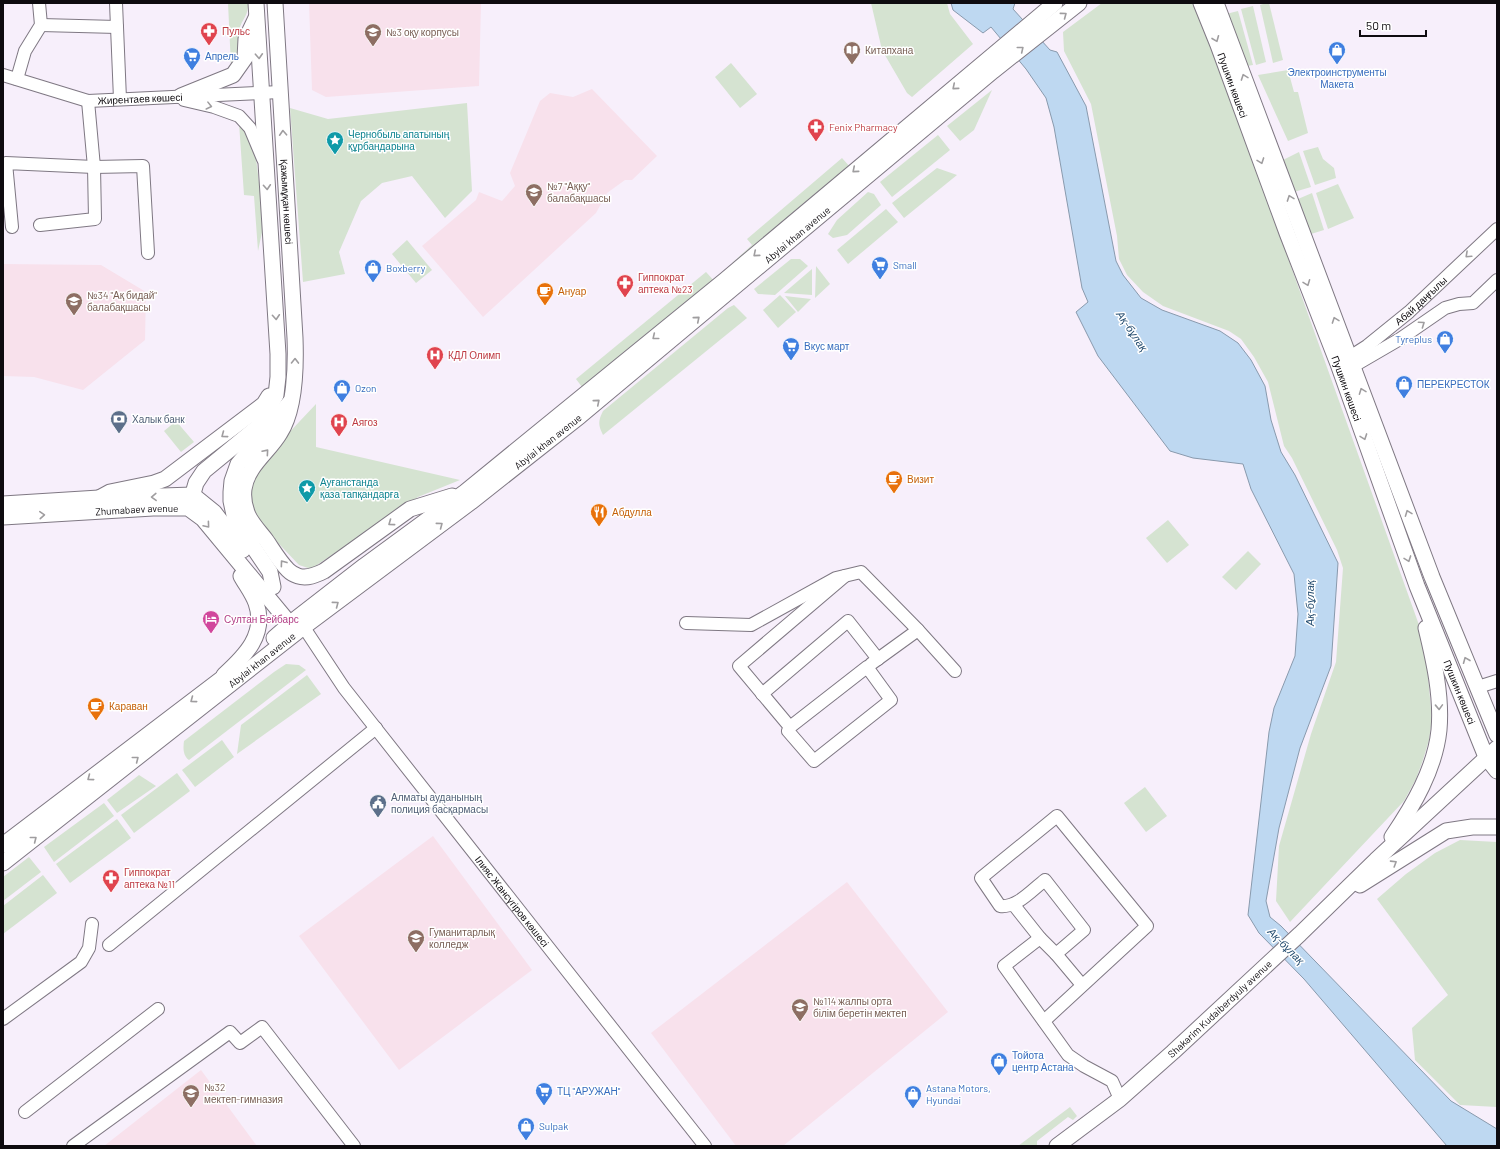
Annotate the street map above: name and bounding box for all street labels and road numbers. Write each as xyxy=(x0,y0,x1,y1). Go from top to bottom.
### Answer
street label: Пушкин көшесі xyxy=(1215,51,1250,119)
street label: Жирентаев көшесі xyxy=(97,91,183,107)
street label: Қажымұқан көшесі xyxy=(278,159,295,245)
street label: Abylai khan avenue xyxy=(762,204,833,265)
street label: Абай даңғылы xyxy=(1392,274,1449,327)
street label: Пушкин көшесі xyxy=(1329,354,1364,423)
street label: Abylai khan avenue xyxy=(512,411,584,471)
street label: Zhumabaev avenue xyxy=(95,502,178,517)
street label: Abylai khan avenue xyxy=(226,630,298,690)
street label: Пушкин көшесі xyxy=(1441,658,1478,726)
street label: Ілияс Жансүгіров көшесі xyxy=(473,853,551,949)
street label: Shakarim Kudaiberdyuly avenue xyxy=(1165,958,1274,1060)

